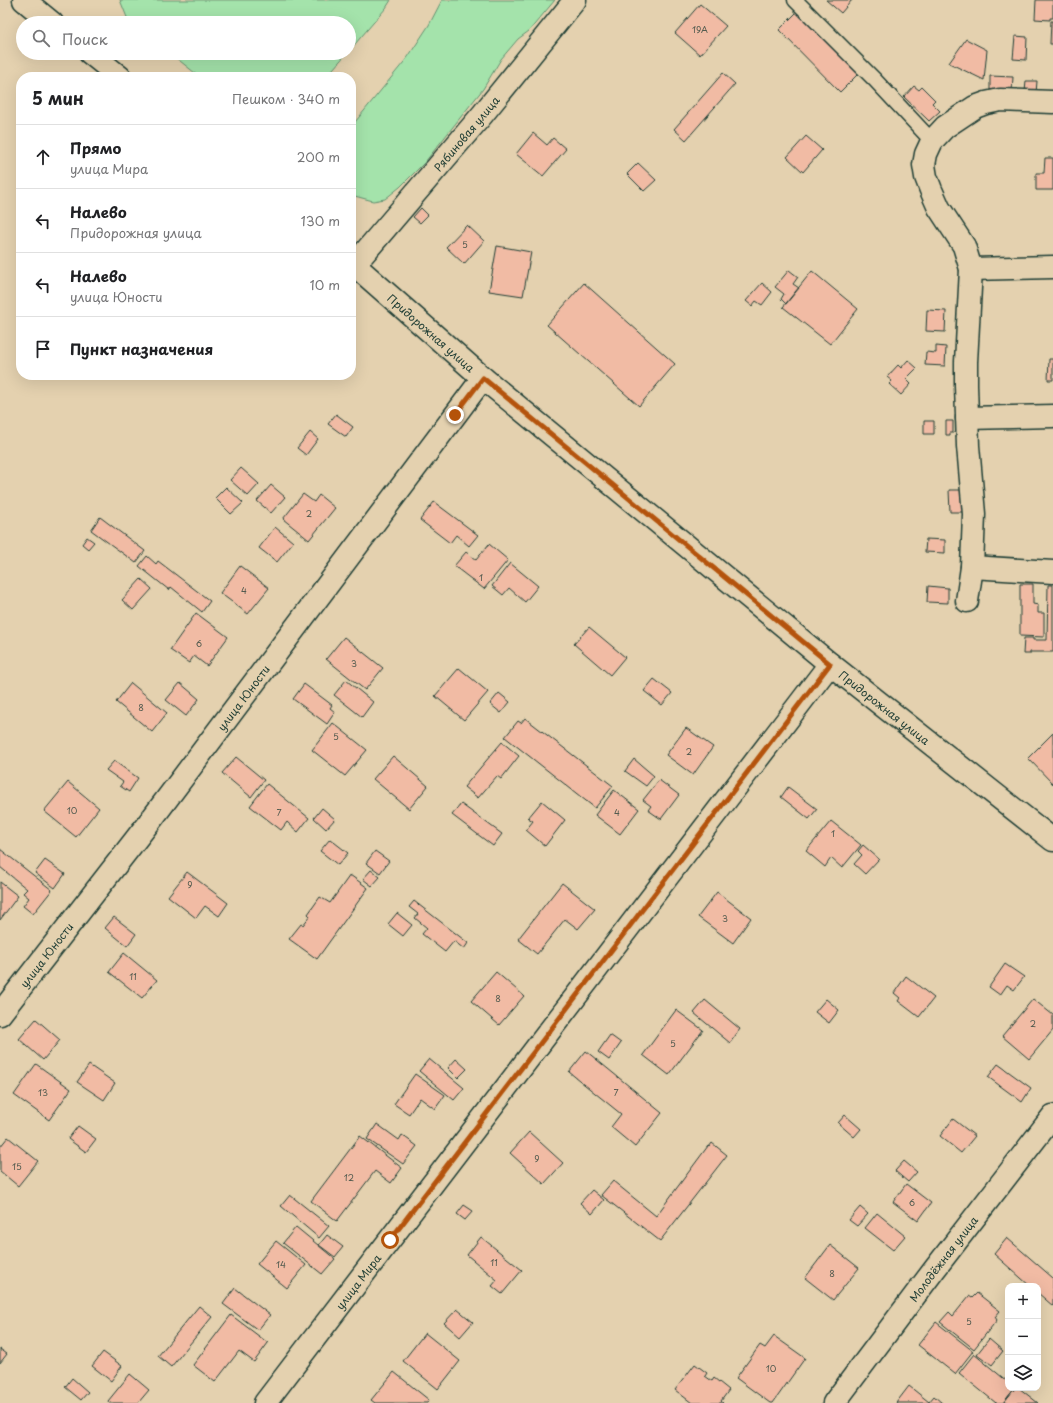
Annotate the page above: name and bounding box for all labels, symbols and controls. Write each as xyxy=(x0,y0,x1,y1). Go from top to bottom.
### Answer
search box xyxy=(16,16,356,60)
house number: 19А xyxy=(692,22,708,36)
icon: search xyxy=(30,27,52,49)
text: Поиск xyxy=(62,27,108,50)
text: 5 мин xyxy=(32,85,84,111)
text: Пешком · 340 m xyxy=(232,89,340,108)
street label: Рябиновая улица xyxy=(429,92,503,175)
text: Прямо xyxy=(70,136,121,159)
icon: ahead xyxy=(32,146,54,168)
text: 200 m xyxy=(297,147,340,166)
text: улица Мира xyxy=(70,159,148,178)
text: Налево xyxy=(70,200,127,223)
icon: left xyxy=(32,210,54,232)
text: 130 m xyxy=(301,211,340,230)
text: Придорожная улица xyxy=(70,223,202,242)
house number: 5 xyxy=(462,237,468,251)
text: Налево xyxy=(70,264,127,287)
icon: left xyxy=(32,274,54,296)
text: 10 m xyxy=(310,275,340,294)
text: улица Юности xyxy=(70,287,163,306)
street label: Придорожная улица xyxy=(384,289,479,376)
text: Пункт назначения xyxy=(70,337,213,360)
icon: arrive xyxy=(32,338,54,360)
route end xyxy=(446,406,464,424)
house number: 2 xyxy=(306,506,312,520)
house number: 1 xyxy=(479,570,483,584)
house number: 4 xyxy=(241,583,247,597)
house number: 6 xyxy=(196,636,202,650)
house number: 3 xyxy=(351,656,357,670)
street label: улица Юности xyxy=(213,661,273,734)
street label: Придорожная улица xyxy=(836,666,934,748)
house number: 8 xyxy=(138,700,144,714)
house number: 5 xyxy=(333,729,339,743)
house number: 2 xyxy=(686,744,692,758)
house number: 10 xyxy=(67,803,78,817)
house number: 7 xyxy=(276,805,282,819)
house number: 4 xyxy=(614,805,620,819)
house number: 1 xyxy=(831,826,835,840)
house number: 9 xyxy=(187,877,193,891)
house number: 3 xyxy=(722,911,728,925)
street label: улица Юности xyxy=(15,919,77,991)
house number: 11 xyxy=(129,969,137,983)
house number: 8 xyxy=(495,991,501,1005)
house number: 2 xyxy=(1030,1016,1036,1030)
house number: 5 xyxy=(670,1036,676,1050)
house number: 13 xyxy=(38,1085,48,1099)
house number: 7 xyxy=(613,1085,619,1099)
house number: 9 xyxy=(534,1151,540,1165)
house number: 15 xyxy=(12,1159,22,1173)
house number: 12 xyxy=(344,1170,354,1184)
house number: 6 xyxy=(909,1195,915,1209)
street label: Молодёжная улица xyxy=(905,1212,982,1305)
route start xyxy=(381,1231,399,1249)
street label: улица Мира xyxy=(331,1250,385,1313)
house number: 11 xyxy=(490,1255,498,1269)
house number: 14 xyxy=(276,1257,286,1271)
house number: 8 xyxy=(829,1266,835,1280)
map controls xyxy=(1005,1283,1041,1391)
button: + xyxy=(1005,1283,1041,1319)
house number: 5 xyxy=(966,1314,972,1328)
button: − xyxy=(1005,1319,1041,1355)
button: layers xyxy=(1005,1355,1041,1391)
house number: 10 xyxy=(766,1361,777,1375)

